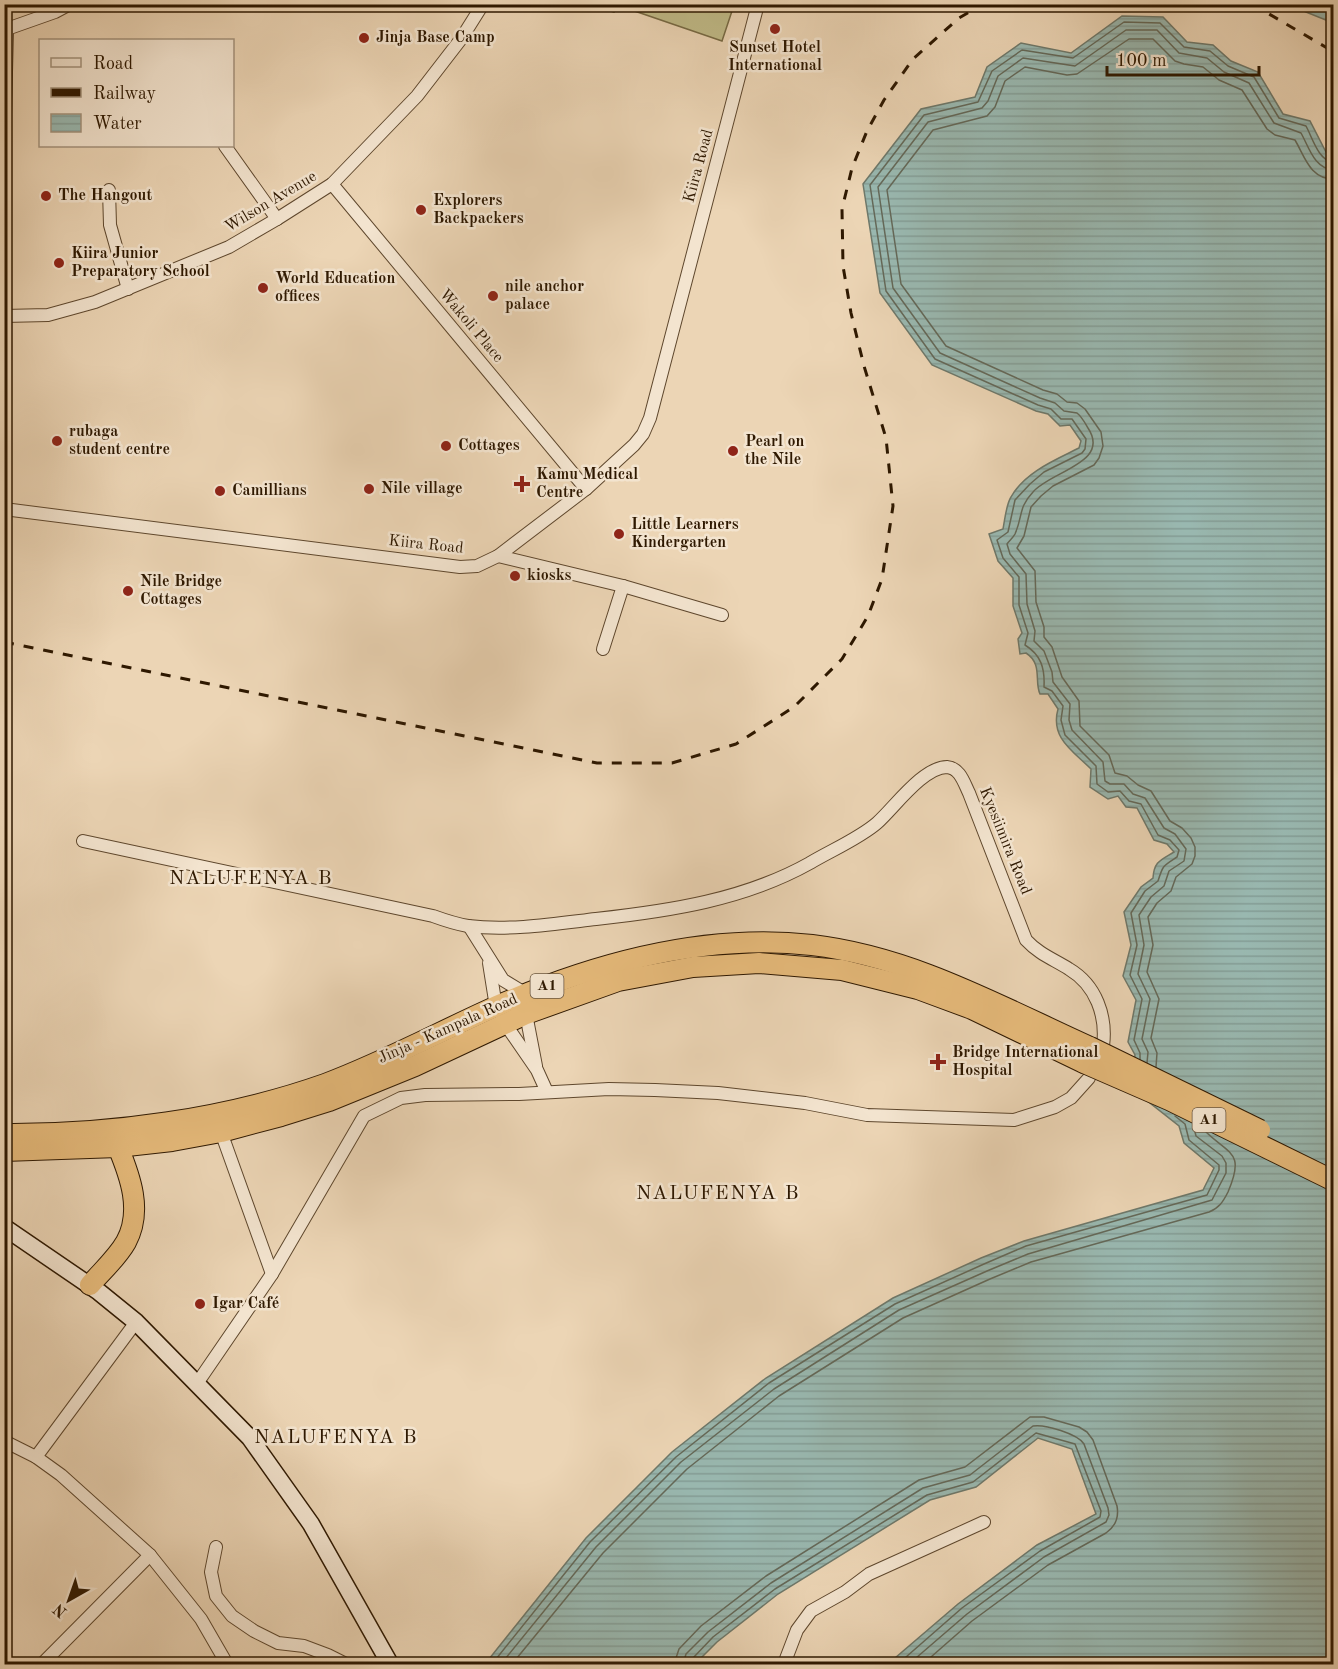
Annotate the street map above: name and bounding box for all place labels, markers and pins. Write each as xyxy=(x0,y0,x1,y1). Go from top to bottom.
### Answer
marker: Sunset Hotel International xyxy=(768,22,782,36)
place label: Jinja Base Camp xyxy=(376,30,495,46)
marker: Jinja Base Camp xyxy=(357,31,371,45)
place label: Sunset Hotel International xyxy=(728,40,822,74)
place label: The Hangout xyxy=(58,188,152,204)
marker: The Hangout xyxy=(39,189,53,203)
place label: Explorers Backpackers xyxy=(433,193,524,227)
marker: Explorers Backpackers xyxy=(414,203,428,217)
place label: Kiira Junior Preparatory School xyxy=(71,246,210,280)
marker: Kiira Junior Preparatory School xyxy=(52,256,66,270)
place label: World Education offices xyxy=(275,271,395,305)
place label: nile anchor palace xyxy=(505,279,584,313)
marker: World Education offices xyxy=(256,281,270,295)
marker: nile anchor palace xyxy=(486,289,500,303)
place label: rubaga student centre xyxy=(69,424,170,458)
marker: rubaga student centre xyxy=(50,434,64,448)
place label: Pearl on the Nile xyxy=(745,434,804,468)
place label: Cottages xyxy=(458,438,520,454)
marker: Cottages xyxy=(439,439,453,453)
marker: Pearl on the Nile xyxy=(726,444,740,458)
place label: Kamu Medical Centre xyxy=(536,467,638,501)
marker: Kamu Medical Centre xyxy=(513,475,531,493)
place label: Nile village xyxy=(381,481,463,497)
marker: Nile village xyxy=(362,482,376,496)
place label: Camillians xyxy=(232,483,307,499)
marker: Camillians xyxy=(213,484,227,498)
place label: Little Learners Kindergarten xyxy=(631,517,739,551)
marker: Little Learners Kindergarten xyxy=(612,527,626,541)
place label: kiosks xyxy=(527,568,572,584)
marker: kiosks xyxy=(508,569,522,583)
place label: Nile Bridge Cottages xyxy=(140,574,222,608)
marker: Nile Bridge Cottages xyxy=(121,584,135,598)
place label: Bridge International Hospital xyxy=(952,1045,1098,1079)
marker: Bridge International Hospital xyxy=(929,1053,947,1071)
place label: Igar Café xyxy=(212,1296,279,1312)
marker: Igar Café xyxy=(193,1297,207,1311)

